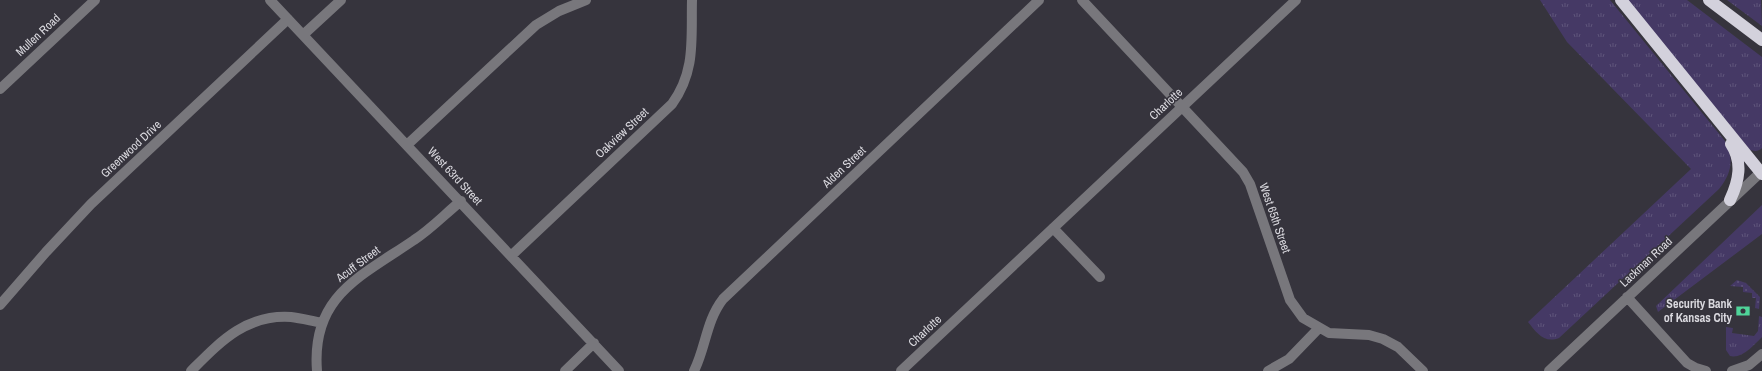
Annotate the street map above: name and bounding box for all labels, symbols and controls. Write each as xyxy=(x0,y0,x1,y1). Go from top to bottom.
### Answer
street label: Mullen Road xyxy=(12,10,64,60)
street label: Charlotte xyxy=(1146,85,1186,123)
street label: Oakview Street xyxy=(592,104,652,162)
street label: Greenwood Drive xyxy=(97,117,165,181)
street label: Alden Street xyxy=(818,143,869,192)
street label: West 63rd Street xyxy=(424,144,486,209)
street label: West 65th Street xyxy=(1256,181,1295,255)
street label: Lackman Road xyxy=(1616,234,1676,290)
street label: Acuff Street xyxy=(332,242,383,286)
place label: Security Bank of Kansas City xyxy=(1664,296,1733,326)
bank icon: Security Bank of Kansas City xyxy=(1735,303,1751,319)
street label: Charlotte xyxy=(905,312,945,350)

